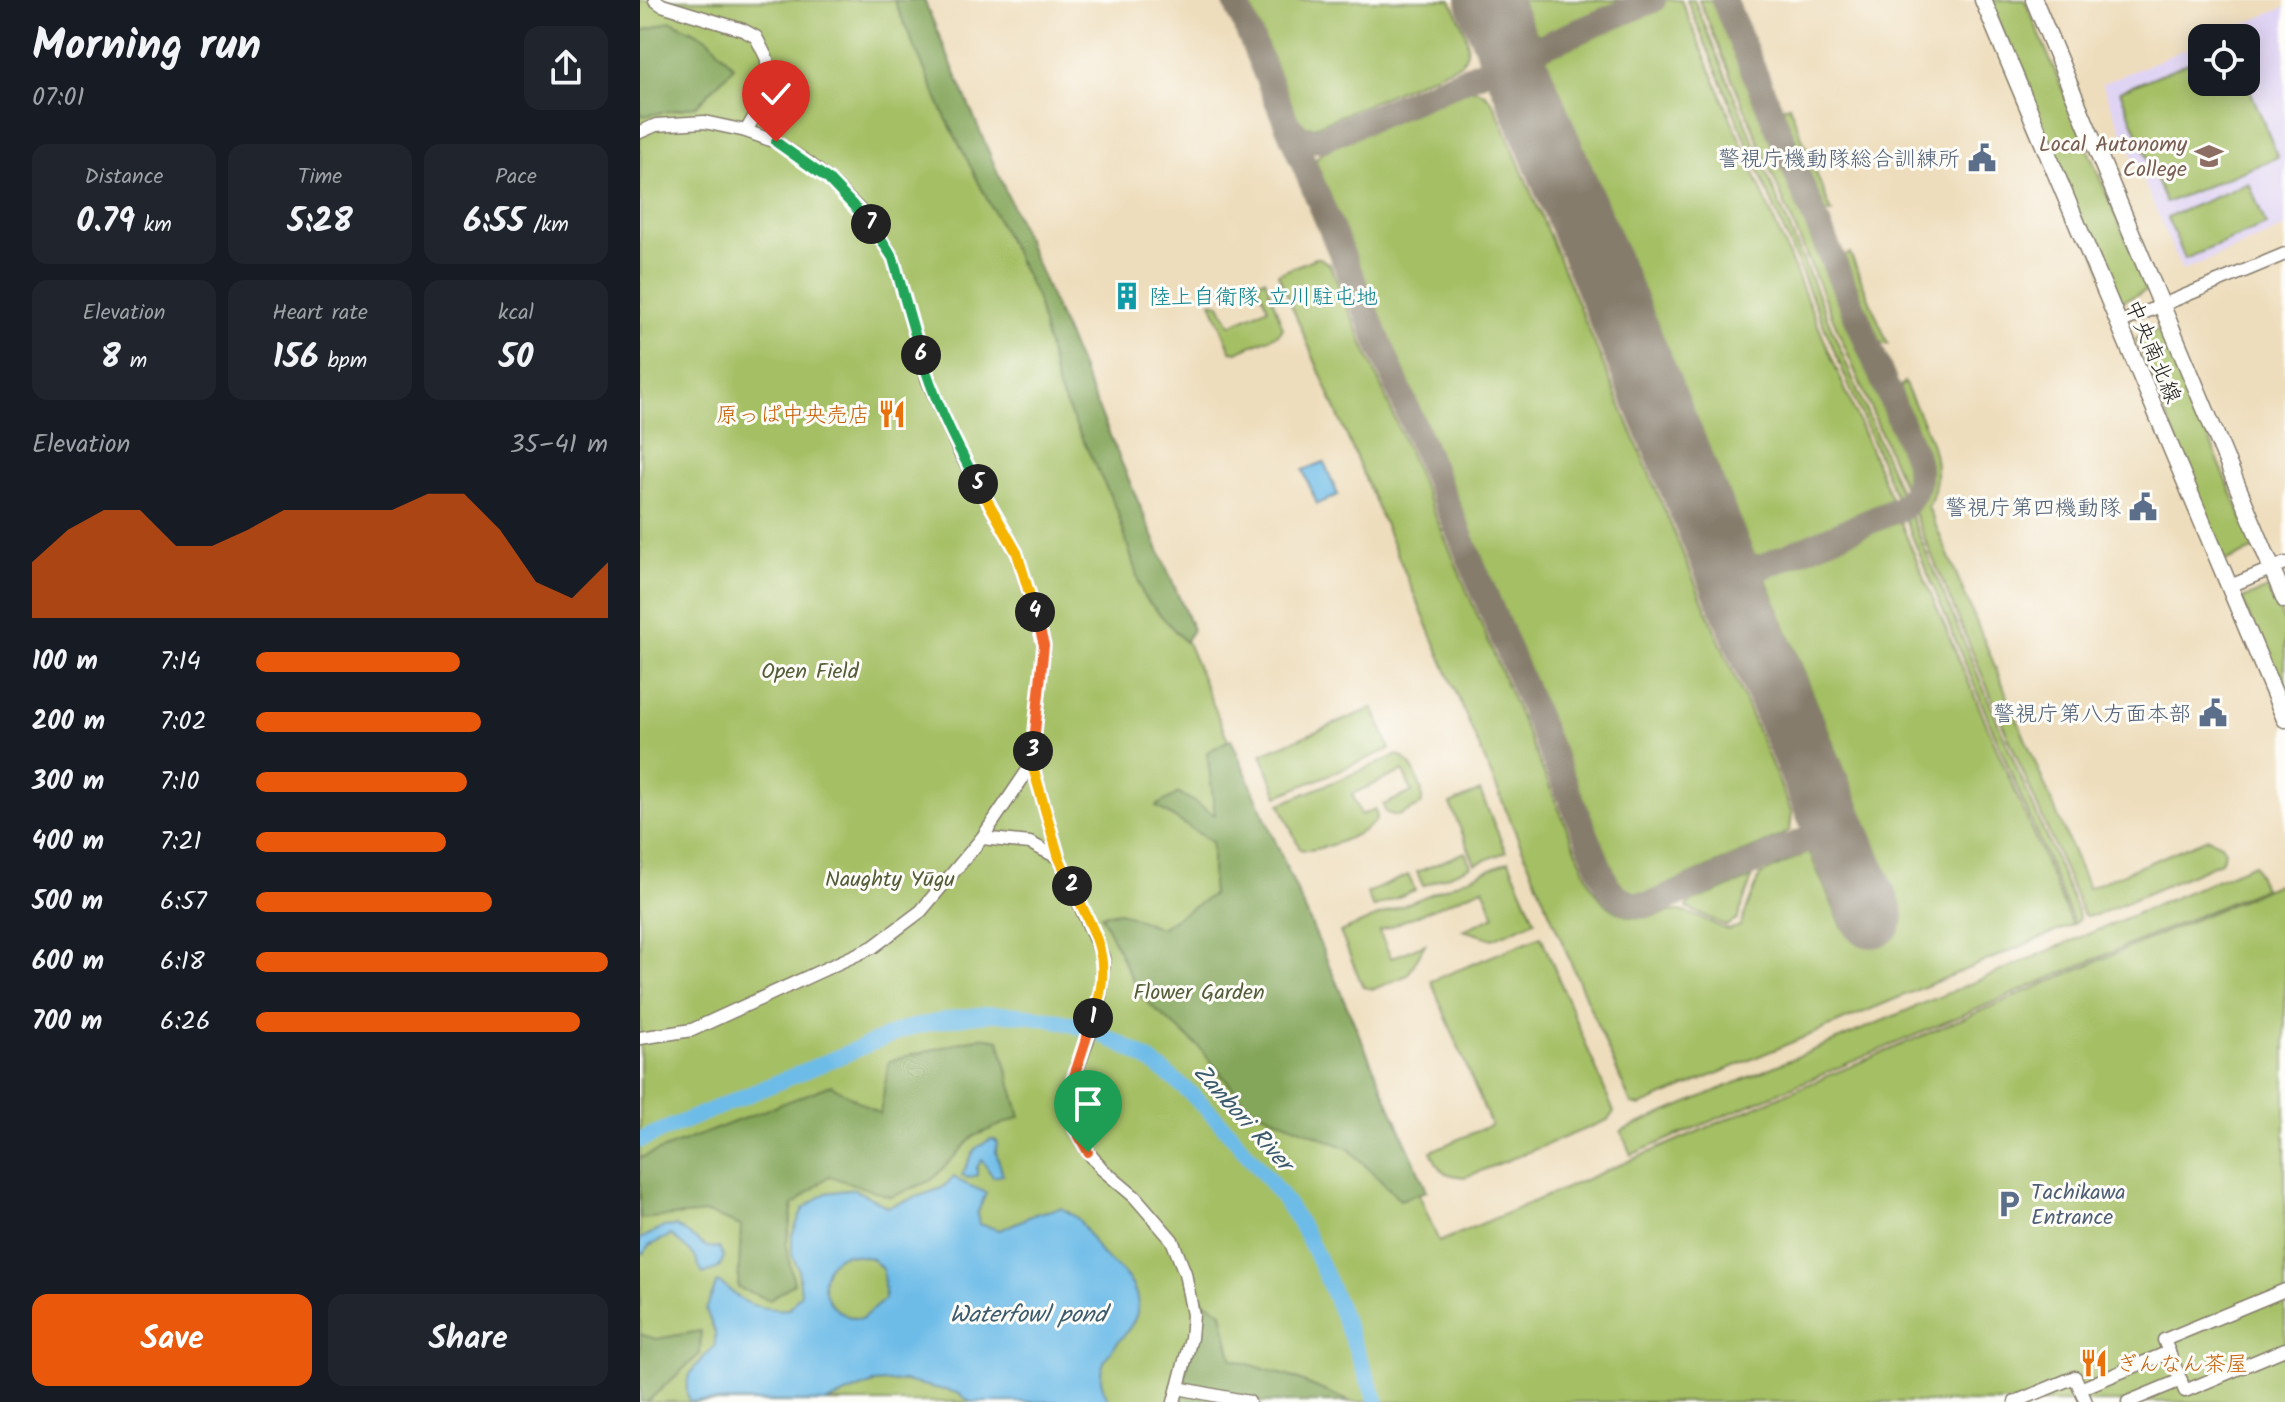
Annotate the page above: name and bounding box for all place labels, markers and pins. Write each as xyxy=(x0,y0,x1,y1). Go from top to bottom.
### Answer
pin xyxy=(742,60,810,142)
place label: Local Autonomy College xyxy=(2039,128,2188,188)
school or university icon: Local Autonomy College xyxy=(2194,141,2224,171)
place label: 警視庁機動隊総合訓練所 xyxy=(1718,143,1960,178)
public building icon: 警視庁機動隊総合訓練所 xyxy=(1967,143,1997,173)
pin: 7 xyxy=(851,204,891,244)
building icon: 陸上自衛隊 立川駐屯地 xyxy=(1112,281,1142,311)
place label: 陸上自衛隊 立川駐屯地 xyxy=(1149,281,1378,316)
pin: 6 xyxy=(901,335,941,375)
place label: 原っぱ中央売店 xyxy=(716,399,870,434)
restaurant icon: 原っぱ中央売店 xyxy=(877,399,907,429)
pin: 5 xyxy=(958,464,998,504)
place label: 警視庁第四機動隊 xyxy=(1945,492,2121,527)
public building icon: 警視庁第四機動隊 xyxy=(2128,492,2158,522)
pin: 4 xyxy=(1015,592,1055,632)
place label: 警視庁第八方面本部 xyxy=(1993,698,2191,733)
public building icon: 警視庁第八方面本部 xyxy=(2198,698,2228,728)
pin: 3 xyxy=(1013,731,1053,771)
pin: 2 xyxy=(1052,866,1092,906)
pin: 1 xyxy=(1073,998,1113,1038)
pin xyxy=(1054,1070,1122,1152)
place label: Tachikawa Entrance xyxy=(2031,1176,2126,1236)
parking icon: Tachikawa Entrance xyxy=(1994,1189,2024,1219)
restaurant icon: ぎんなん茶屋 xyxy=(2079,1348,2109,1378)
place label: ぎんなん茶屋 xyxy=(2116,1348,2248,1383)

